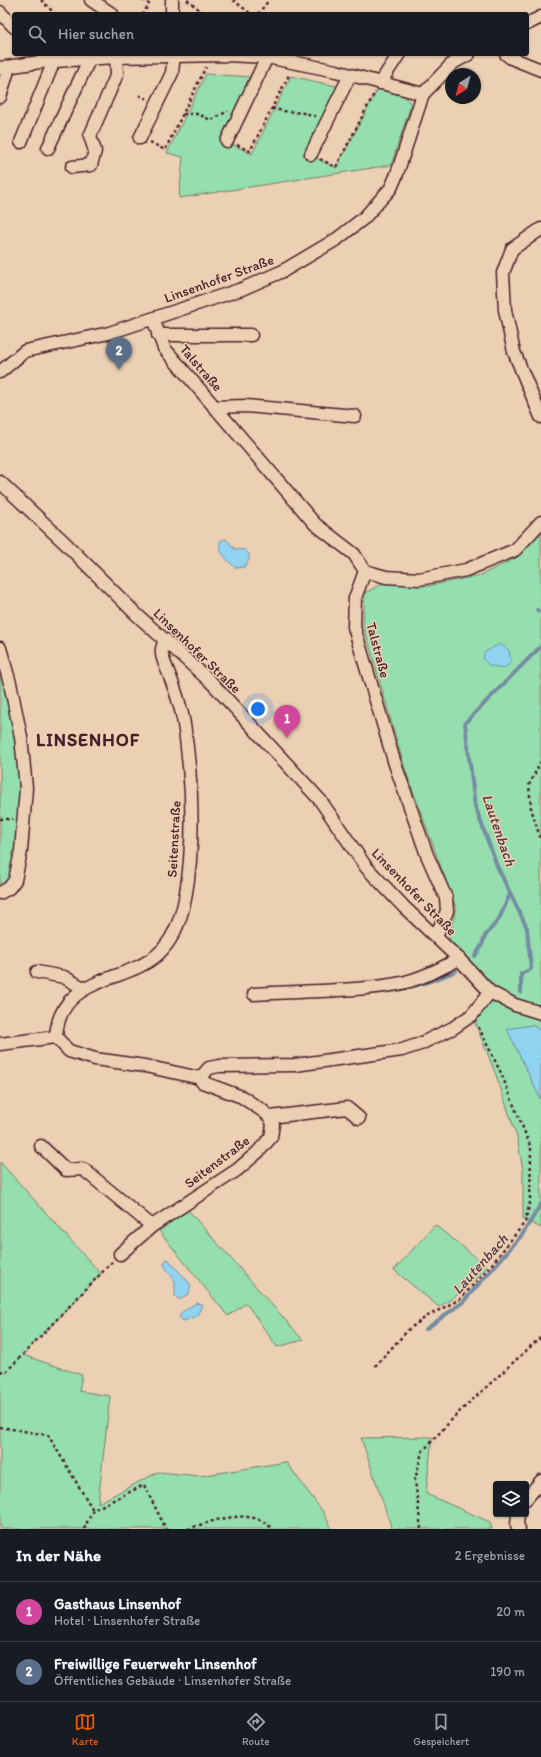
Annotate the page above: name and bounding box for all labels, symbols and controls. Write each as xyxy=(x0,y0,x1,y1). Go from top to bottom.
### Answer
search box xyxy=(12,12,529,56)
icon: search xyxy=(26,23,48,45)
text: Hier suchen xyxy=(58,25,134,43)
north arrow xyxy=(445,68,481,104)
street label: Linsenhofer Straße xyxy=(162,251,276,307)
pin: 2 xyxy=(106,337,132,370)
street label: Talstraße xyxy=(176,341,226,395)
street label: Linsenhofer Straße xyxy=(150,605,245,697)
street label: Talstraße xyxy=(362,620,394,680)
your location xyxy=(248,699,268,719)
pin: 1 xyxy=(274,705,300,738)
district label: LINSENHOF xyxy=(36,729,140,751)
water label: Lautenbach xyxy=(478,792,520,869)
street label: Seitenstraße xyxy=(163,800,185,878)
street label: Linsenhofer Straße xyxy=(368,845,460,940)
street label: Seitenstraße xyxy=(181,1132,253,1192)
water label: Lautenbach xyxy=(448,1230,512,1298)
map controls xyxy=(493,1481,529,1517)
button: layers xyxy=(493,1481,529,1517)
text: In der Nähe xyxy=(16,1545,101,1565)
text: 2 Ergebnisse xyxy=(455,1548,525,1563)
text: Gasthaus Linsenhof xyxy=(54,1595,181,1613)
text: 1 xyxy=(26,1604,32,1619)
text: 20 m xyxy=(496,1604,525,1619)
text: Hotel · Linsenhofer Straße xyxy=(54,1613,200,1628)
text: Freiwillige Feuerwehr Linsenhof xyxy=(54,1655,257,1673)
text: 2 xyxy=(26,1664,32,1679)
text: 190 m xyxy=(490,1664,525,1679)
text: Öffentliches Gebäude · Linsenhofer Straße xyxy=(54,1673,291,1688)
tab: Karte xyxy=(72,1711,98,1748)
tab: Route xyxy=(242,1711,270,1748)
tab: Gespeichert xyxy=(413,1711,469,1748)

